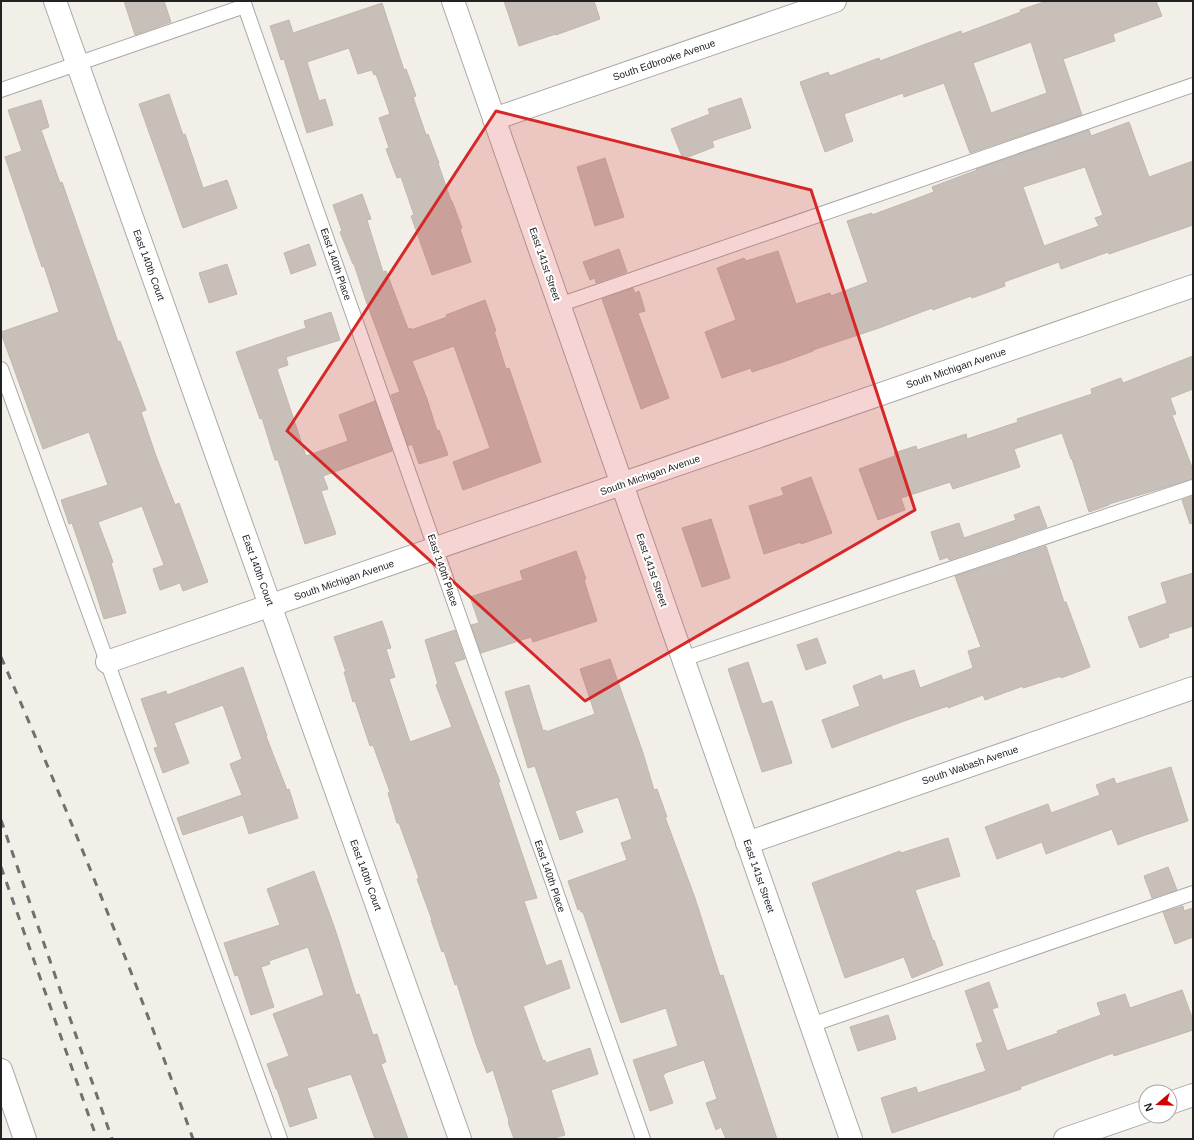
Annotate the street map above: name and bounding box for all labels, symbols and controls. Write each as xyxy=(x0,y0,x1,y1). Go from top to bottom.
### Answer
street label: South Edbrooke Avenue xyxy=(611,37,717,83)
street label: East 140th Place xyxy=(318,226,354,302)
street label: East 141st Street xyxy=(527,226,563,302)
street label: East 140th Court xyxy=(131,228,167,302)
street label: South Michigan Avenue xyxy=(905,346,1008,390)
street label: South Michigan Avenue xyxy=(599,453,702,497)
street label: East 140th Place xyxy=(425,532,461,608)
street label: East 141st Street xyxy=(634,532,670,608)
street label: East 140th Court xyxy=(240,533,276,607)
street label: South Michigan Avenue xyxy=(293,558,396,602)
street label: South Wabash Avenue xyxy=(920,743,1020,787)
street label: East 140th Court xyxy=(348,838,384,912)
street label: East 140th Place xyxy=(532,838,568,914)
street label: East 141st Street xyxy=(741,838,777,914)
north arrow xyxy=(1138,1084,1178,1124)
text: N xyxy=(1142,1101,1156,1113)

